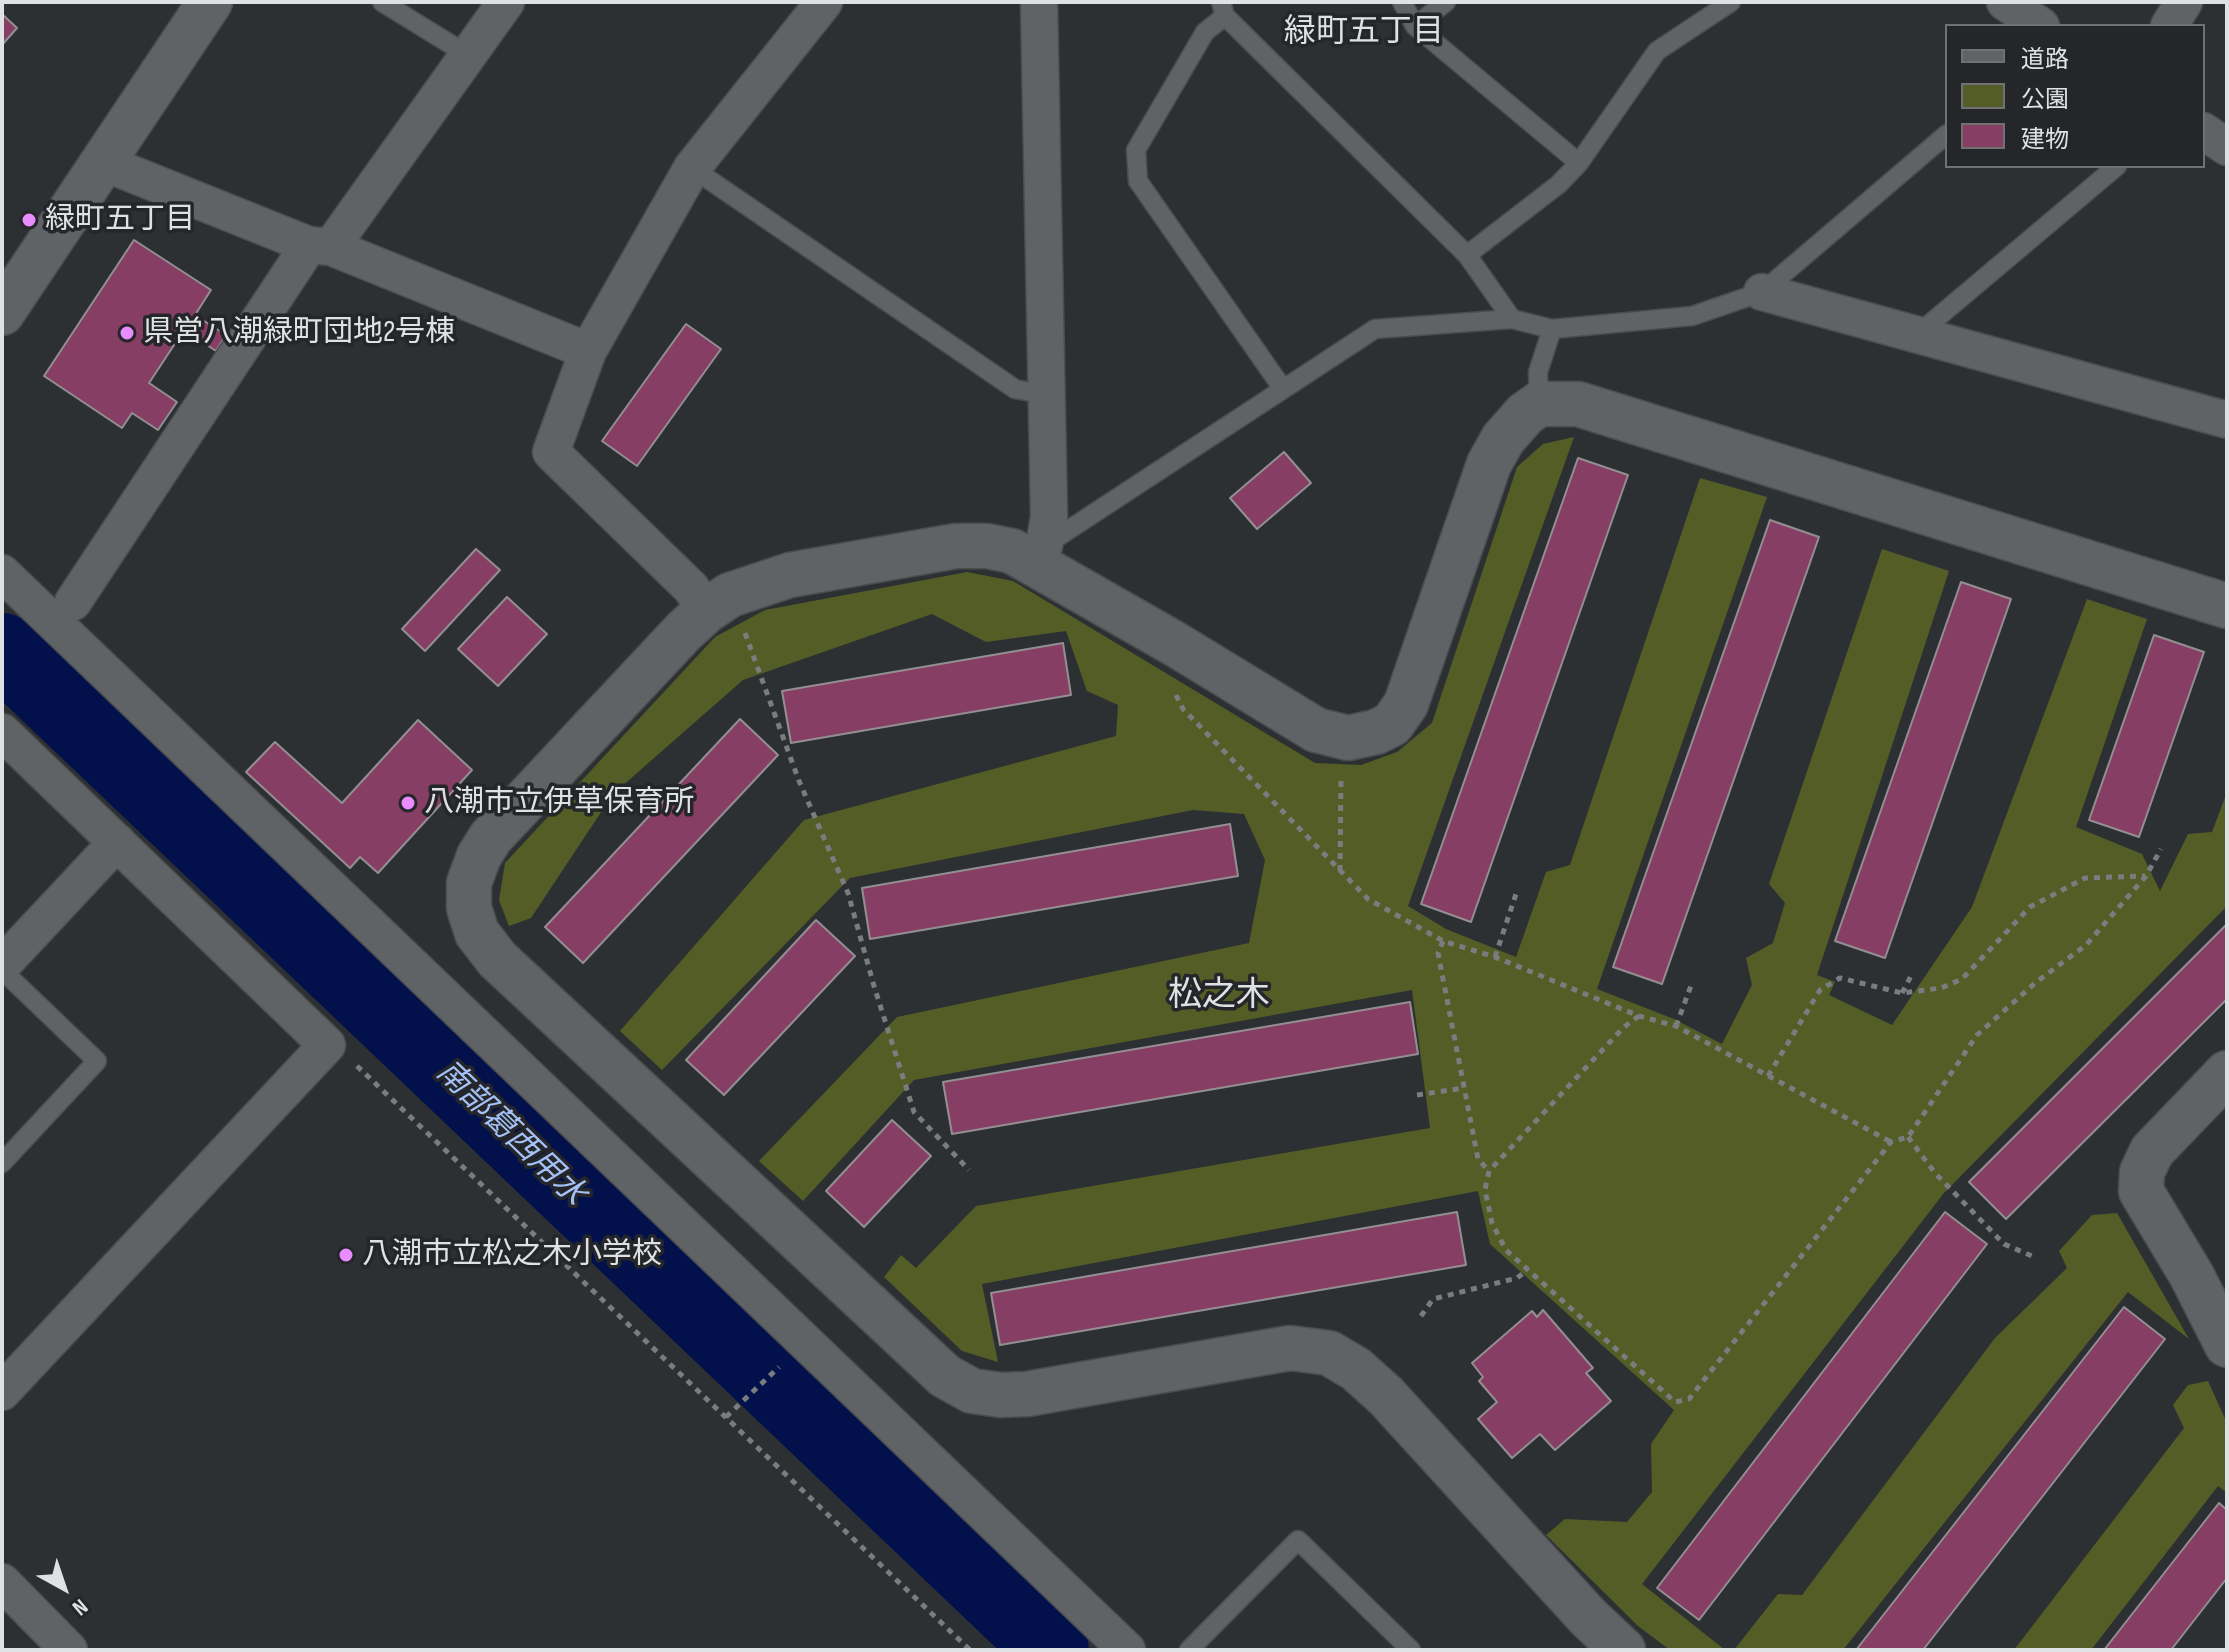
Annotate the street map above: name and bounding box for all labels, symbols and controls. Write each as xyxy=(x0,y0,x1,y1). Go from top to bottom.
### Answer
district label: 緑町五丁目 xyxy=(1284,14,1444,52)
legend xyxy=(1945,24,2205,168)
text: 道路 xyxy=(2021,45,2069,74)
text: 公園 xyxy=(2021,85,2069,114)
text: 建物 xyxy=(2021,125,2069,154)
place label: 緑町五丁目 xyxy=(45,202,195,238)
marker: 緑町五丁目 xyxy=(20,211,38,229)
place label: 県営八潮緑町団地2号棟 xyxy=(143,315,455,351)
marker: 県営八潮緑町団地2号棟 xyxy=(118,324,136,342)
place label: 八潮市立伊草保育所 xyxy=(424,785,694,821)
marker: 八潮市立伊草保育所 xyxy=(399,794,417,812)
district label: 松之木 xyxy=(1168,976,1270,1016)
water label: 南部葛西用水 xyxy=(428,1054,592,1214)
place label: 八潮市立松之木小学校 xyxy=(362,1237,662,1273)
marker: 八潮市立松之木小学校 xyxy=(337,1246,355,1264)
north arrow xyxy=(24,1548,104,1628)
text: N xyxy=(67,1593,93,1621)

